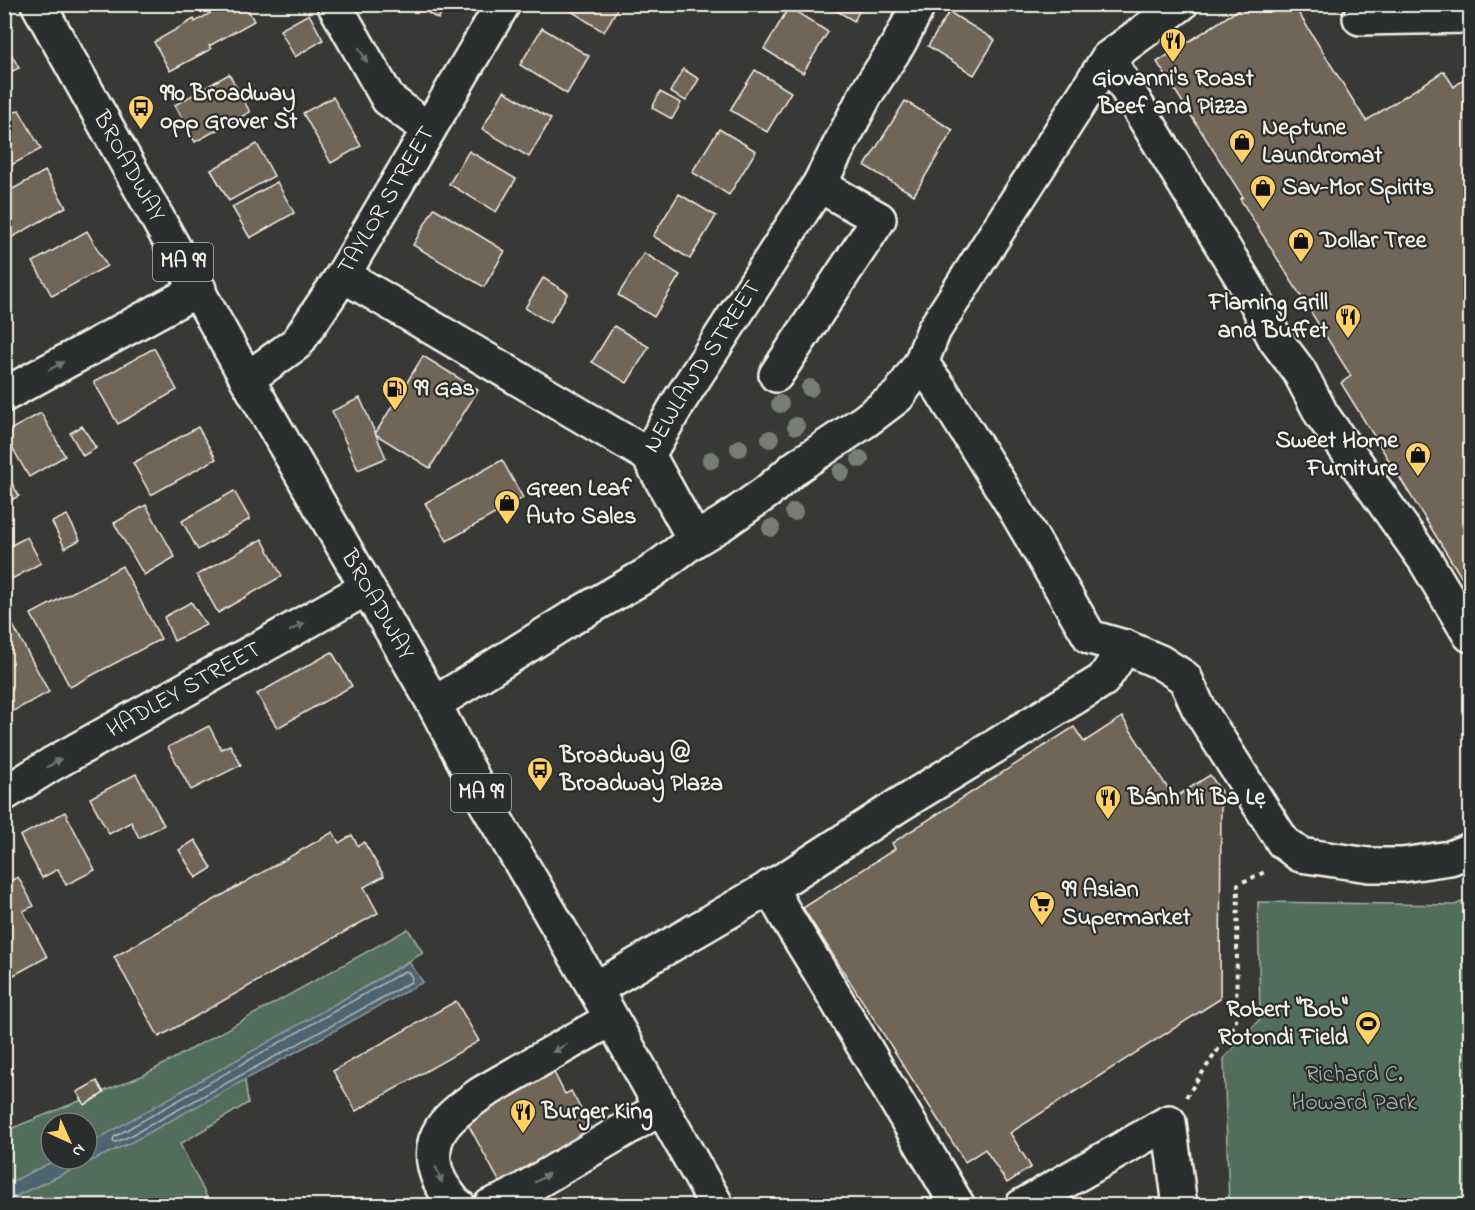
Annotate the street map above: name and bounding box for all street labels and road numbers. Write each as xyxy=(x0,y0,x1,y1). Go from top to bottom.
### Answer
street label: BROADWAY xyxy=(83,104,174,228)
street label: TAYLOR STREET xyxy=(329,120,445,282)
road number: MA 99 xyxy=(153,243,213,281)
street label: NEWLAND STREET xyxy=(635,273,770,460)
street label: BROADWAY xyxy=(331,542,423,667)
street label: HADLEY STREET xyxy=(100,633,268,747)
road number: MA 99 xyxy=(451,774,511,812)

